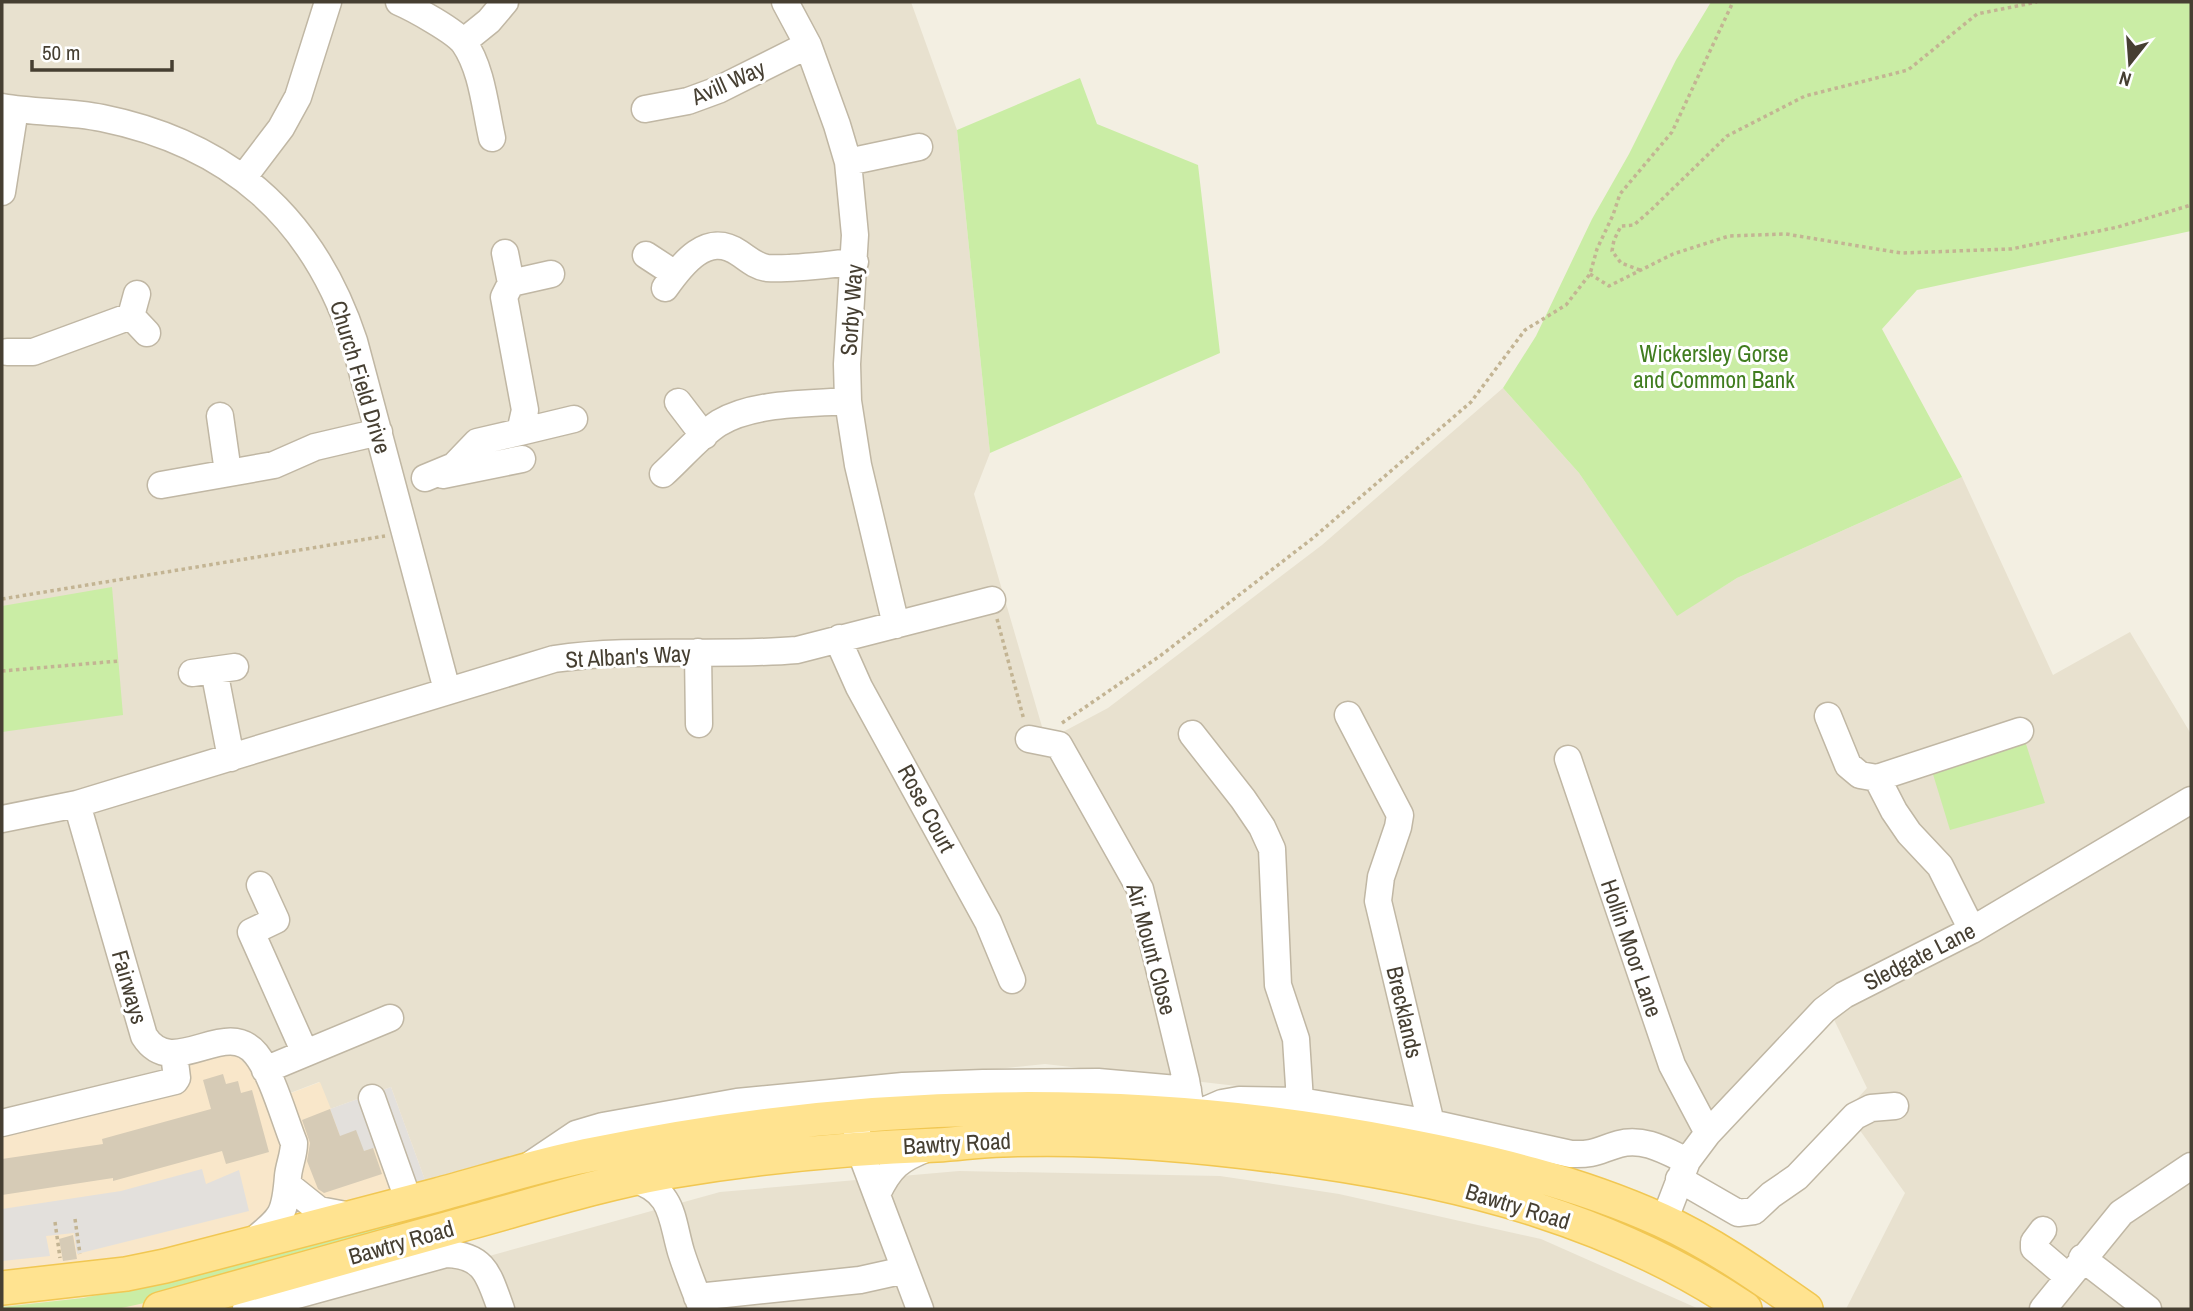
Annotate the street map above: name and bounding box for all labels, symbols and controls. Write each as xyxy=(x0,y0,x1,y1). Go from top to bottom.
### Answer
scale bar xyxy=(32,28,172,72)
north arrow xyxy=(2095,28,2165,98)
text: 50 m xyxy=(42,38,80,67)
street label: Avill Way xyxy=(685,52,770,112)
text: N xyxy=(2116,65,2134,93)
street label: Sorby Way xyxy=(832,263,870,357)
street label: Church Field Drive xyxy=(323,297,399,457)
park label: Wickersley Gorse and Common Bank xyxy=(1633,338,1795,395)
street label: St Alban's Way xyxy=(564,637,692,675)
street label: Rose Court xyxy=(891,759,963,857)
street label: Hollin Moor Lane xyxy=(1594,875,1670,1021)
street label: Air Mount Close xyxy=(1119,879,1184,1018)
street label: Sledgate Lane xyxy=(1858,915,1980,997)
street label: Fairways xyxy=(105,946,155,1028)
street label: Brecklands xyxy=(1379,963,1431,1061)
street label: Bawtry Road xyxy=(902,1125,1012,1161)
street label: Bawtry Road xyxy=(1462,1175,1574,1237)
street label: Bawtry Road xyxy=(345,1212,457,1272)

